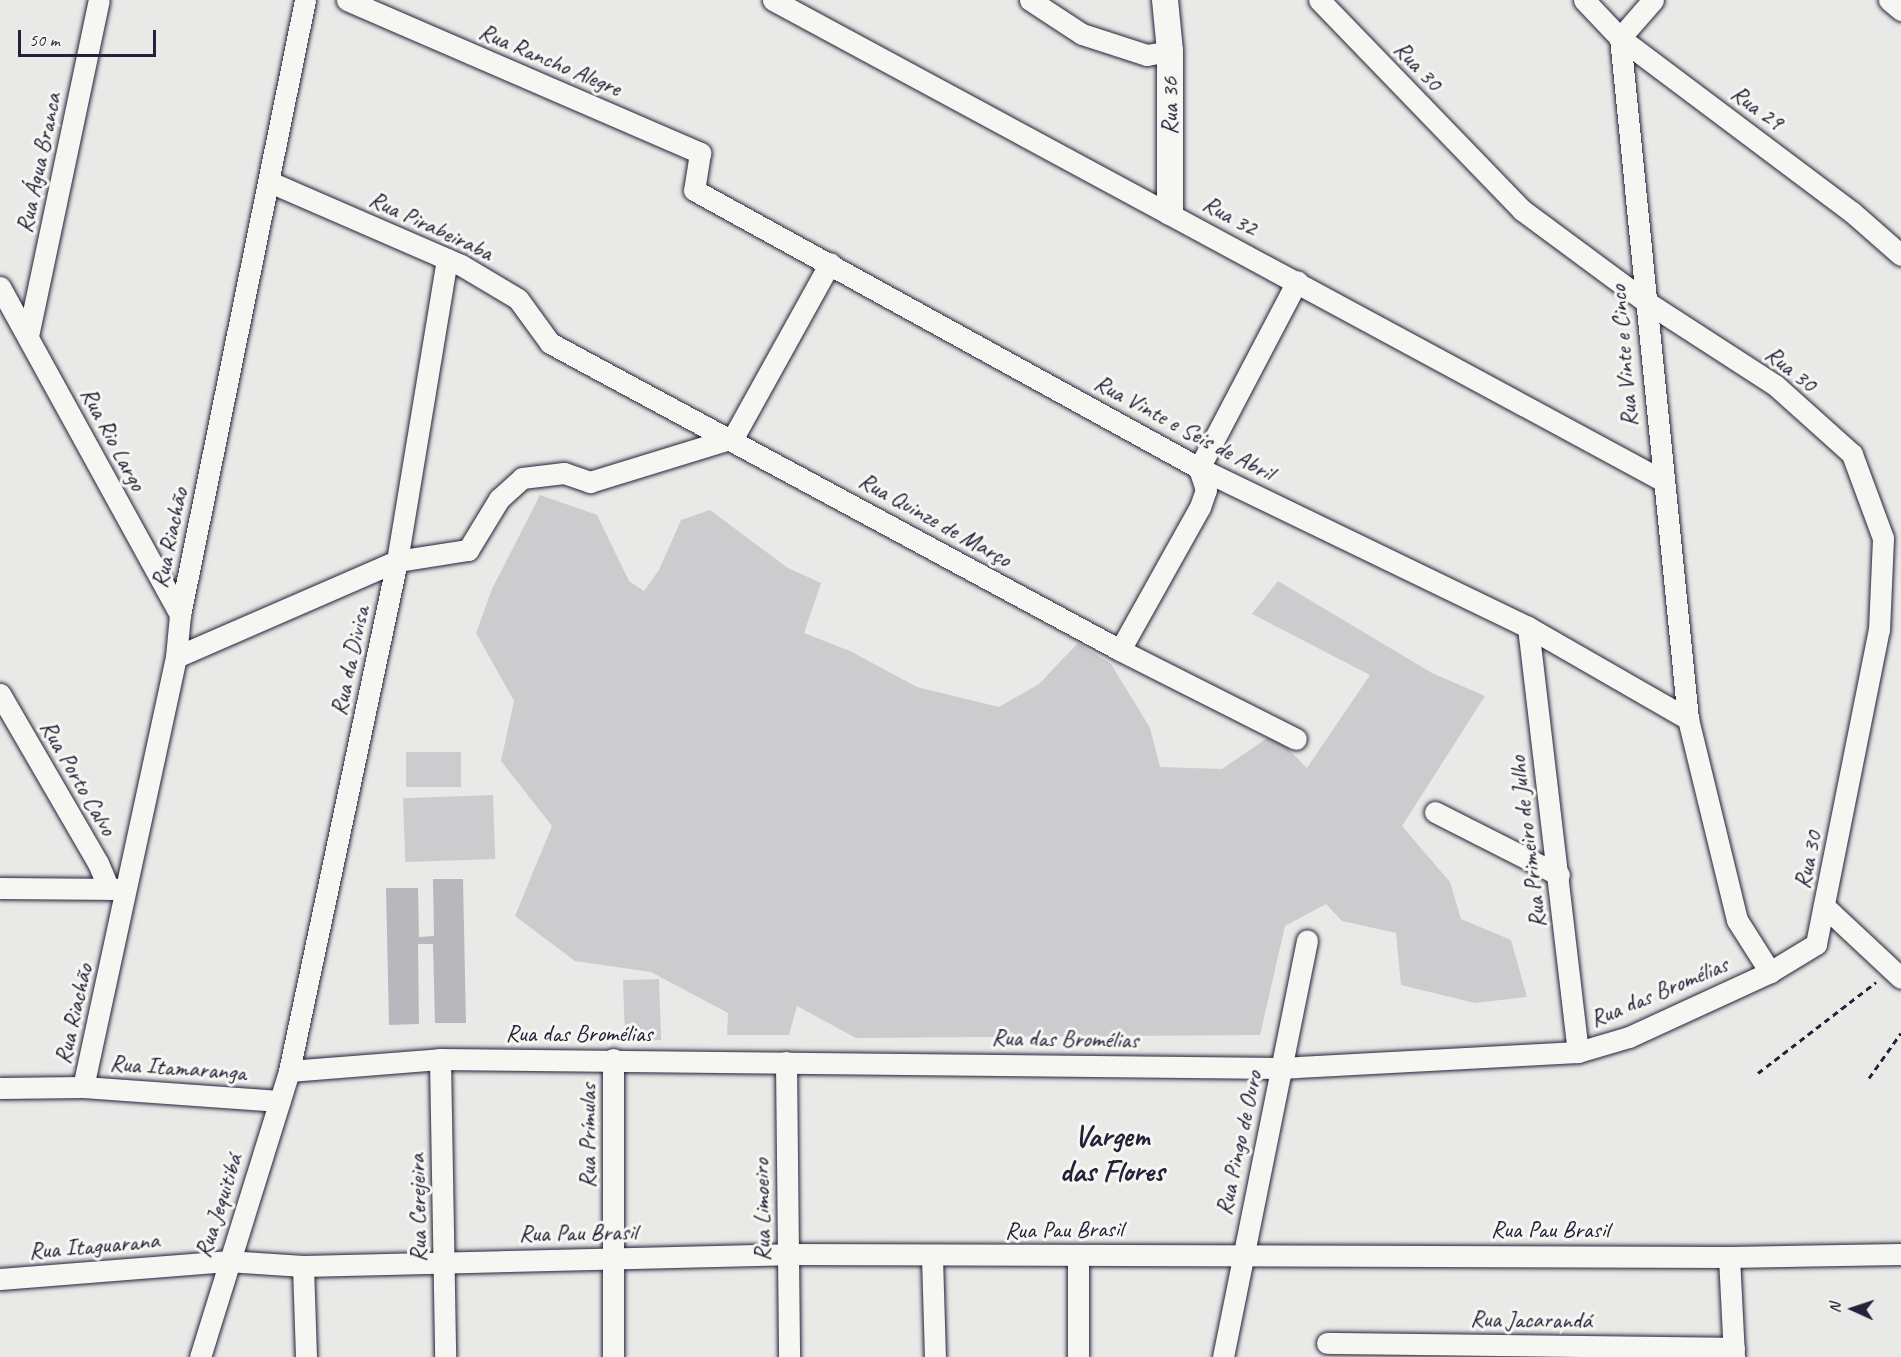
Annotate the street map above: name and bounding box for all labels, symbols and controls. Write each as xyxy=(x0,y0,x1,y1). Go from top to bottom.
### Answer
street label: Rua Rancho Alegre xyxy=(474,17,626,103)
scale bar xyxy=(21,18,159,56)
text: 50 m xyxy=(29,29,60,51)
street label: Rua 30 xyxy=(1387,35,1449,97)
street label: Rua 36 xyxy=(1156,77,1184,135)
street label: Rua 29 xyxy=(1725,79,1789,137)
street label: Rua Água Branca xyxy=(10,90,68,236)
street label: Rua Pirabeiraba xyxy=(365,185,497,267)
street label: Rua 32 xyxy=(1198,189,1262,243)
street label: Rua Vinte e Cinco xyxy=(1603,284,1645,428)
street label: Rua 30 xyxy=(1759,340,1823,398)
street label: Rua Vinte e Seis de Abril xyxy=(1089,369,1279,487)
street label: Rua Rio Largo xyxy=(73,382,153,496)
street label: Rua Quinze de Março xyxy=(854,466,1016,574)
street label: Rua Riachão xyxy=(145,485,195,591)
street label: Rua da Divisa xyxy=(324,603,376,719)
street label: Rua Porto Calvo xyxy=(33,715,123,841)
street label: Rua Primeiro de Julho xyxy=(1503,754,1553,930)
street label: Rua 30 xyxy=(1788,829,1828,891)
street label: Rua das Bromélias xyxy=(1585,950,1733,1034)
street label: Rua Riachão xyxy=(49,961,99,1067)
street label: Rua das Bromélias xyxy=(505,1020,653,1048)
street label: Rua das Bromélias xyxy=(990,1023,1140,1055)
street label: Rua Itamaranga xyxy=(108,1049,248,1087)
street label: Rua Pingo de Ouro xyxy=(1210,1068,1268,1218)
street label: Rua Prímulas xyxy=(574,1084,602,1188)
district label: Vargem das Flores xyxy=(1059,1118,1165,1188)
street label: Rua Jequitibá xyxy=(189,1151,249,1261)
street label: Rua Cerejeira xyxy=(403,1154,433,1262)
street label: Rua Limoeiro xyxy=(747,1158,777,1262)
street label: Rua Pau Brasil xyxy=(1004,1215,1124,1245)
street label: Rua Pau Brasil xyxy=(1490,1216,1610,1244)
street label: Rua Pau Brasil xyxy=(518,1218,638,1248)
street label: Rua Itaguarana xyxy=(27,1226,161,1266)
north arrow xyxy=(1823,1279,1883,1339)
text: N xyxy=(1825,1303,1845,1314)
street label: Rua Jacarandá xyxy=(1470,1305,1592,1335)

